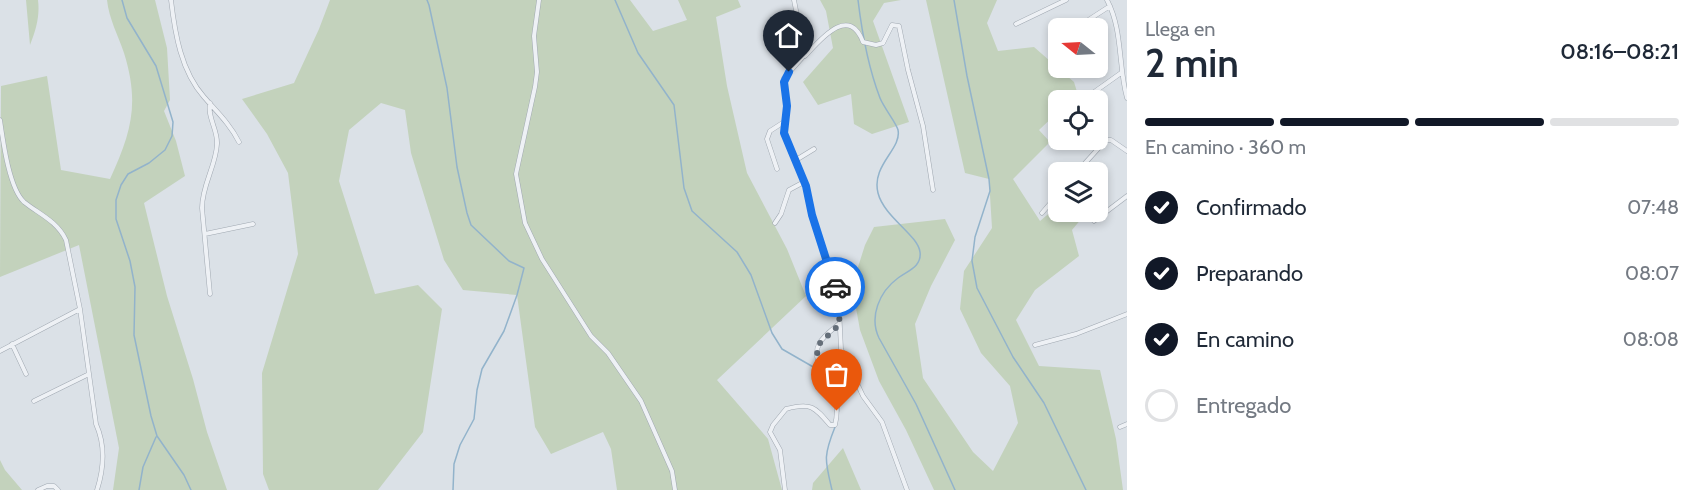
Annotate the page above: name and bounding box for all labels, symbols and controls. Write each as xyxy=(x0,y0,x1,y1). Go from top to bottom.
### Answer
pin xyxy=(763,10,814,72)
text: Llega en xyxy=(1145,17,1215,41)
north arrow xyxy=(1048,18,1108,78)
map controls xyxy=(1048,18,1108,222)
icon: home xyxy=(772,19,805,52)
text: 08:16–08:21 xyxy=(1560,38,1679,65)
text: 2 min xyxy=(1145,39,1239,87)
button: locate xyxy=(1048,90,1108,150)
text: En camino · 360 m xyxy=(1145,135,1306,159)
button: layers xyxy=(1048,162,1108,222)
icon: check xyxy=(1145,191,1178,224)
text: Confirmado xyxy=(1196,194,1307,221)
text: 07:48 xyxy=(1627,195,1679,219)
courier xyxy=(805,257,865,317)
icon: check xyxy=(1145,257,1178,290)
text: Preparando xyxy=(1196,260,1303,287)
text: 08:07 xyxy=(1625,261,1679,285)
icon: car xyxy=(819,271,852,304)
icon: check xyxy=(1145,323,1178,356)
text: En camino xyxy=(1196,326,1294,353)
text: 08:08 xyxy=(1623,327,1679,351)
pin xyxy=(811,349,862,411)
icon: bag xyxy=(820,358,853,391)
text: Entregado xyxy=(1196,392,1291,419)

